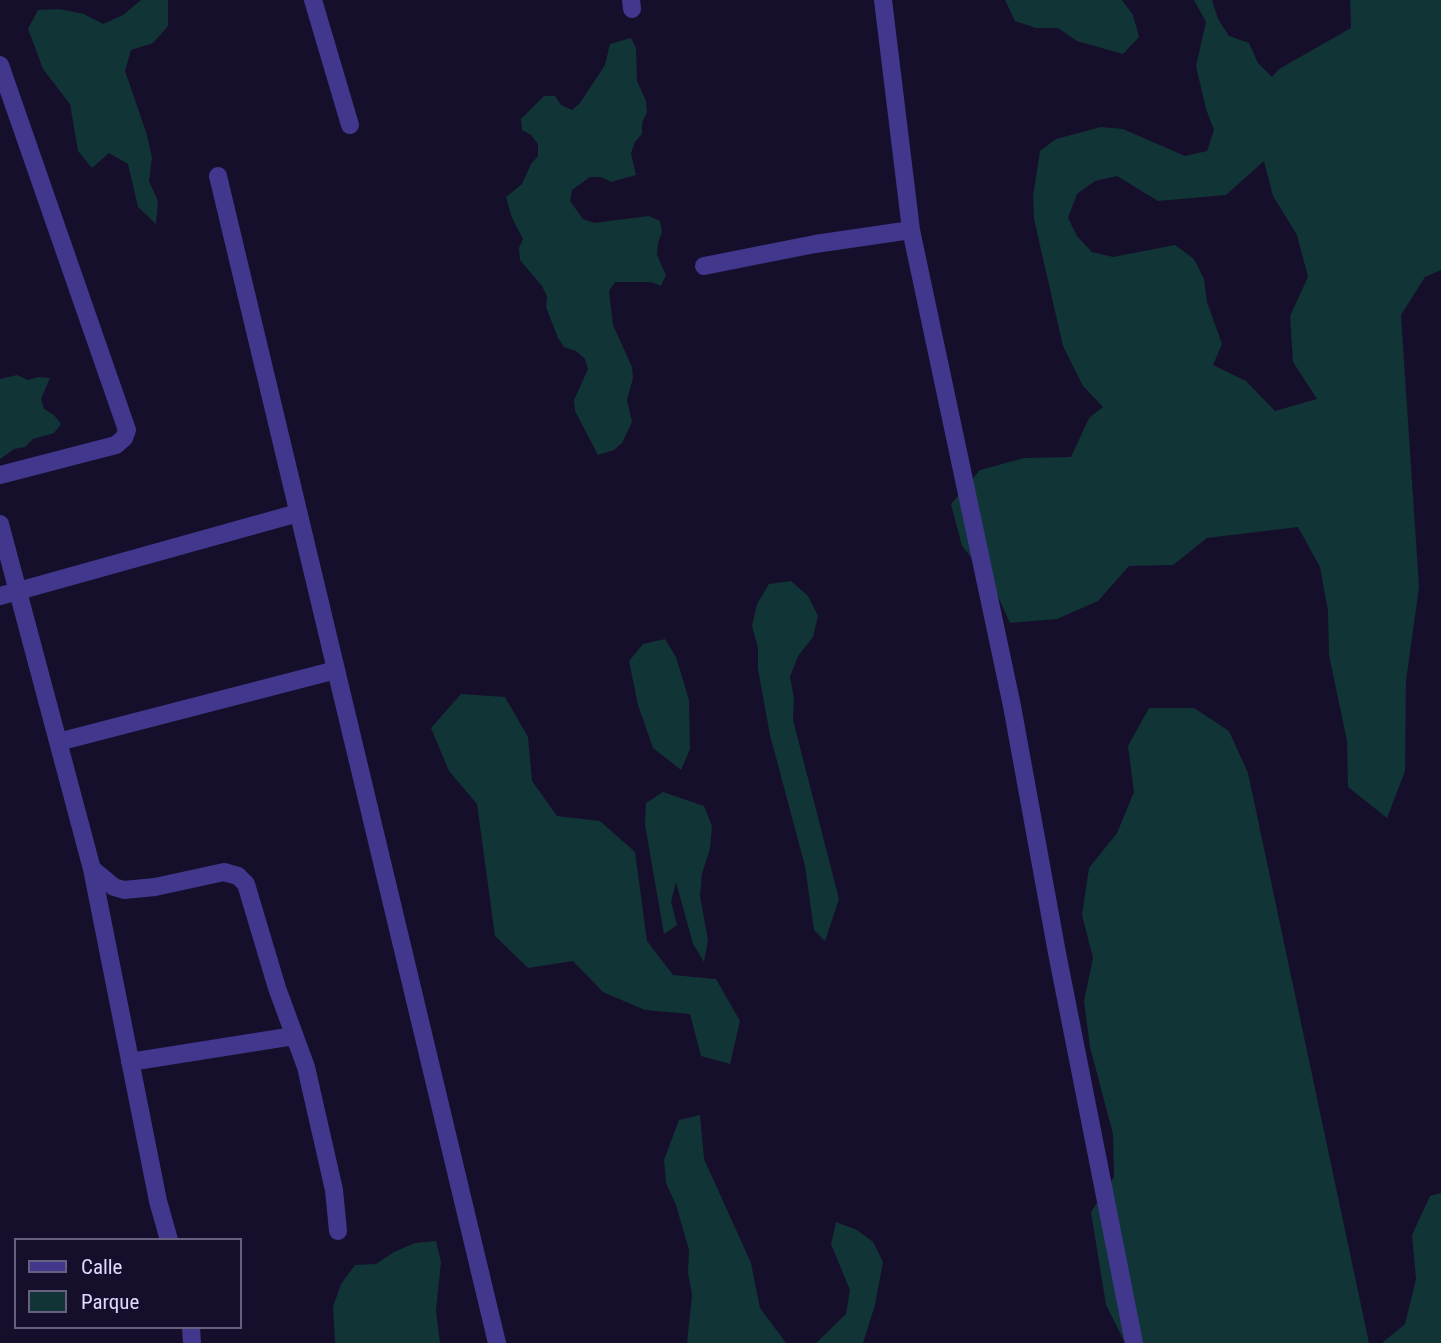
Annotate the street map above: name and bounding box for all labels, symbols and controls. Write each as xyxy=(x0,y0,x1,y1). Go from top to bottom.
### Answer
legend xyxy=(14,1238,242,1329)
text: Calle xyxy=(81,1255,122,1279)
text: Parque xyxy=(81,1290,139,1314)

